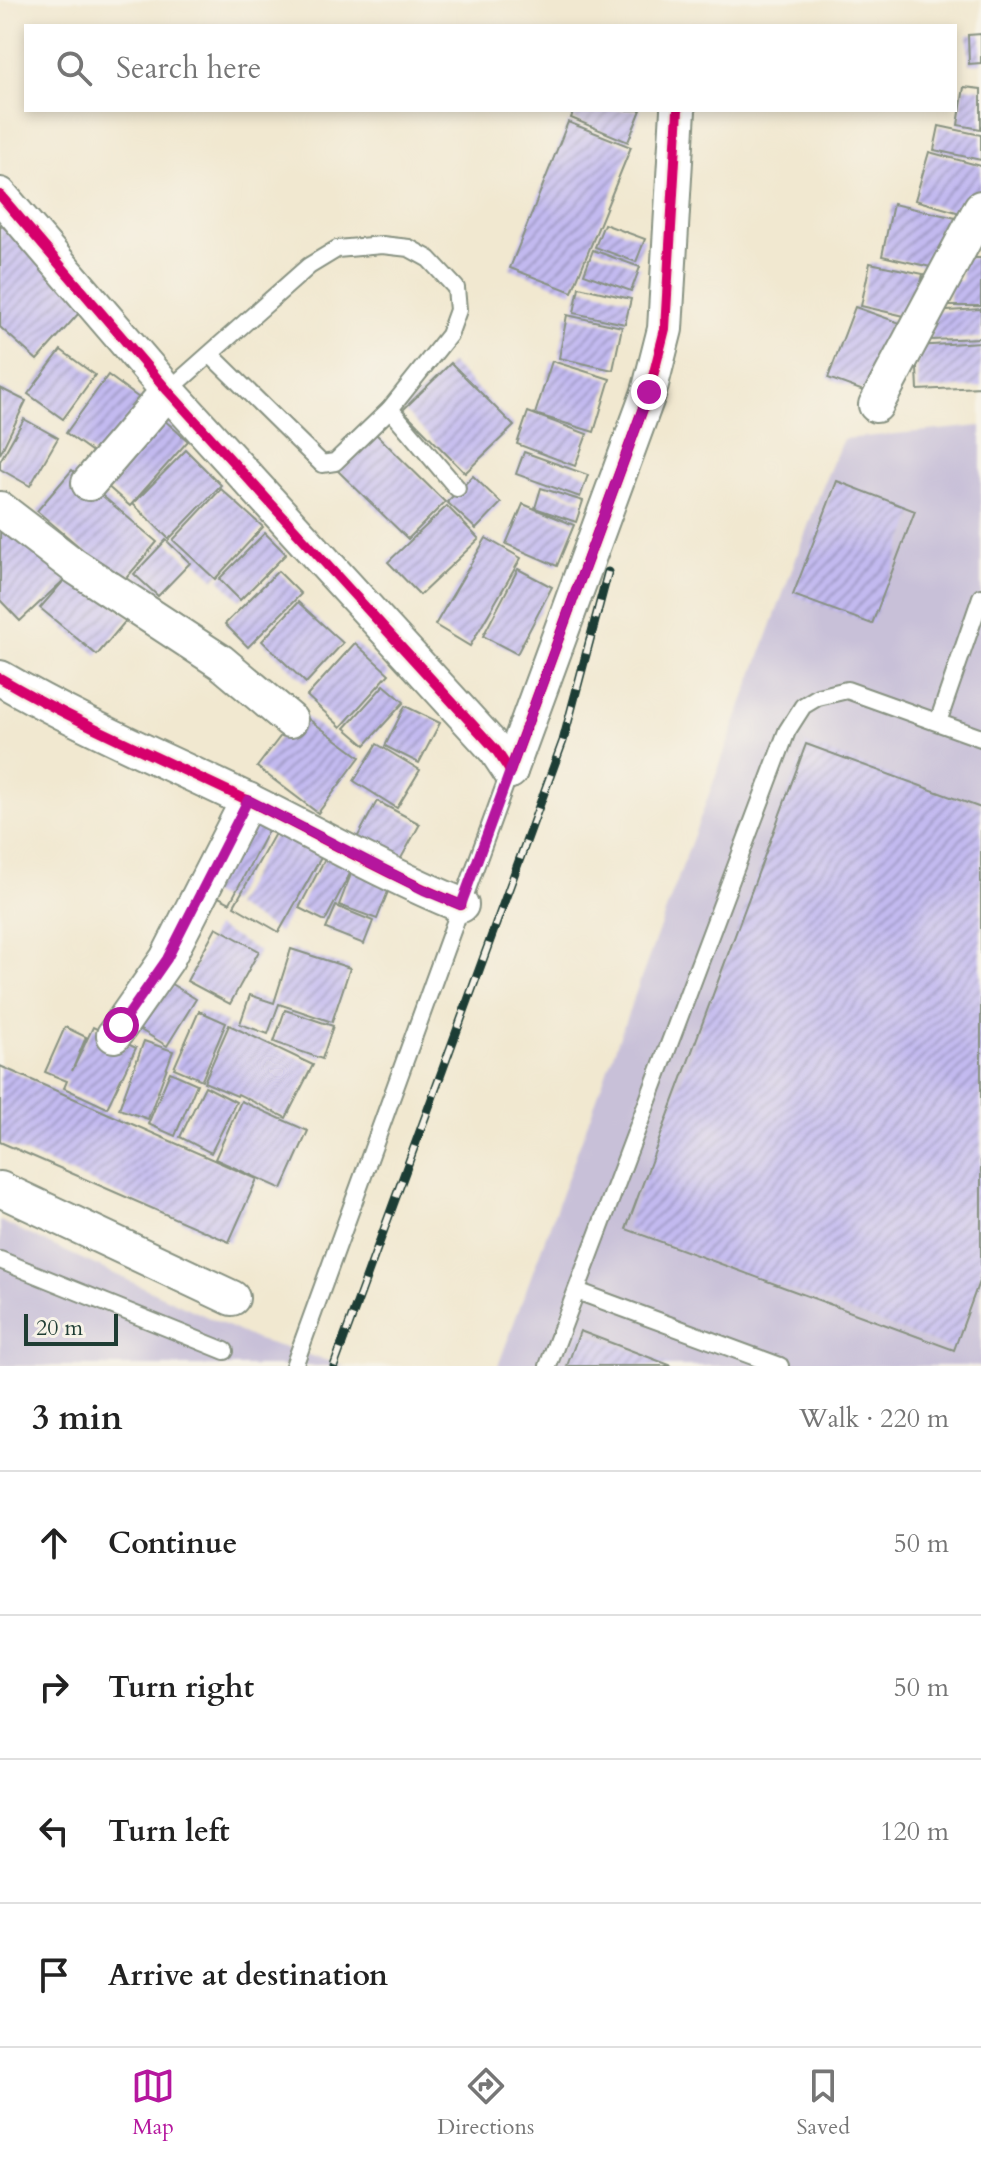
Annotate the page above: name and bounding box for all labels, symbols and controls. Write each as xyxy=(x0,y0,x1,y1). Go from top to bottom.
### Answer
search box xyxy=(24,24,957,112)
icon: search xyxy=(52,46,96,90)
text: Search here xyxy=(116,48,261,89)
route end xyxy=(631,374,667,410)
route start xyxy=(103,1007,139,1043)
scale bar xyxy=(24,1310,118,1346)
text: 20 m xyxy=(36,1313,83,1343)
text: 3 min xyxy=(32,1395,123,1441)
text: Walk · 220 m xyxy=(799,1401,949,1436)
icon: ahead xyxy=(32,1521,76,1565)
text: Continue xyxy=(108,1523,237,1564)
text: 50 m xyxy=(893,1526,949,1561)
icon: right xyxy=(32,1665,76,1709)
text: Turn right xyxy=(108,1667,254,1708)
text: 50 m xyxy=(893,1670,949,1705)
icon: left xyxy=(32,1809,76,1853)
text: Turn left xyxy=(108,1811,230,1852)
text: 120 m xyxy=(880,1814,949,1849)
icon: arrive xyxy=(32,1953,76,1997)
text: Arrive at destination xyxy=(108,1955,388,1996)
tab: Map xyxy=(131,2064,175,2142)
tab: Directions xyxy=(437,2064,534,2142)
tab: Saved xyxy=(797,2064,850,2142)

